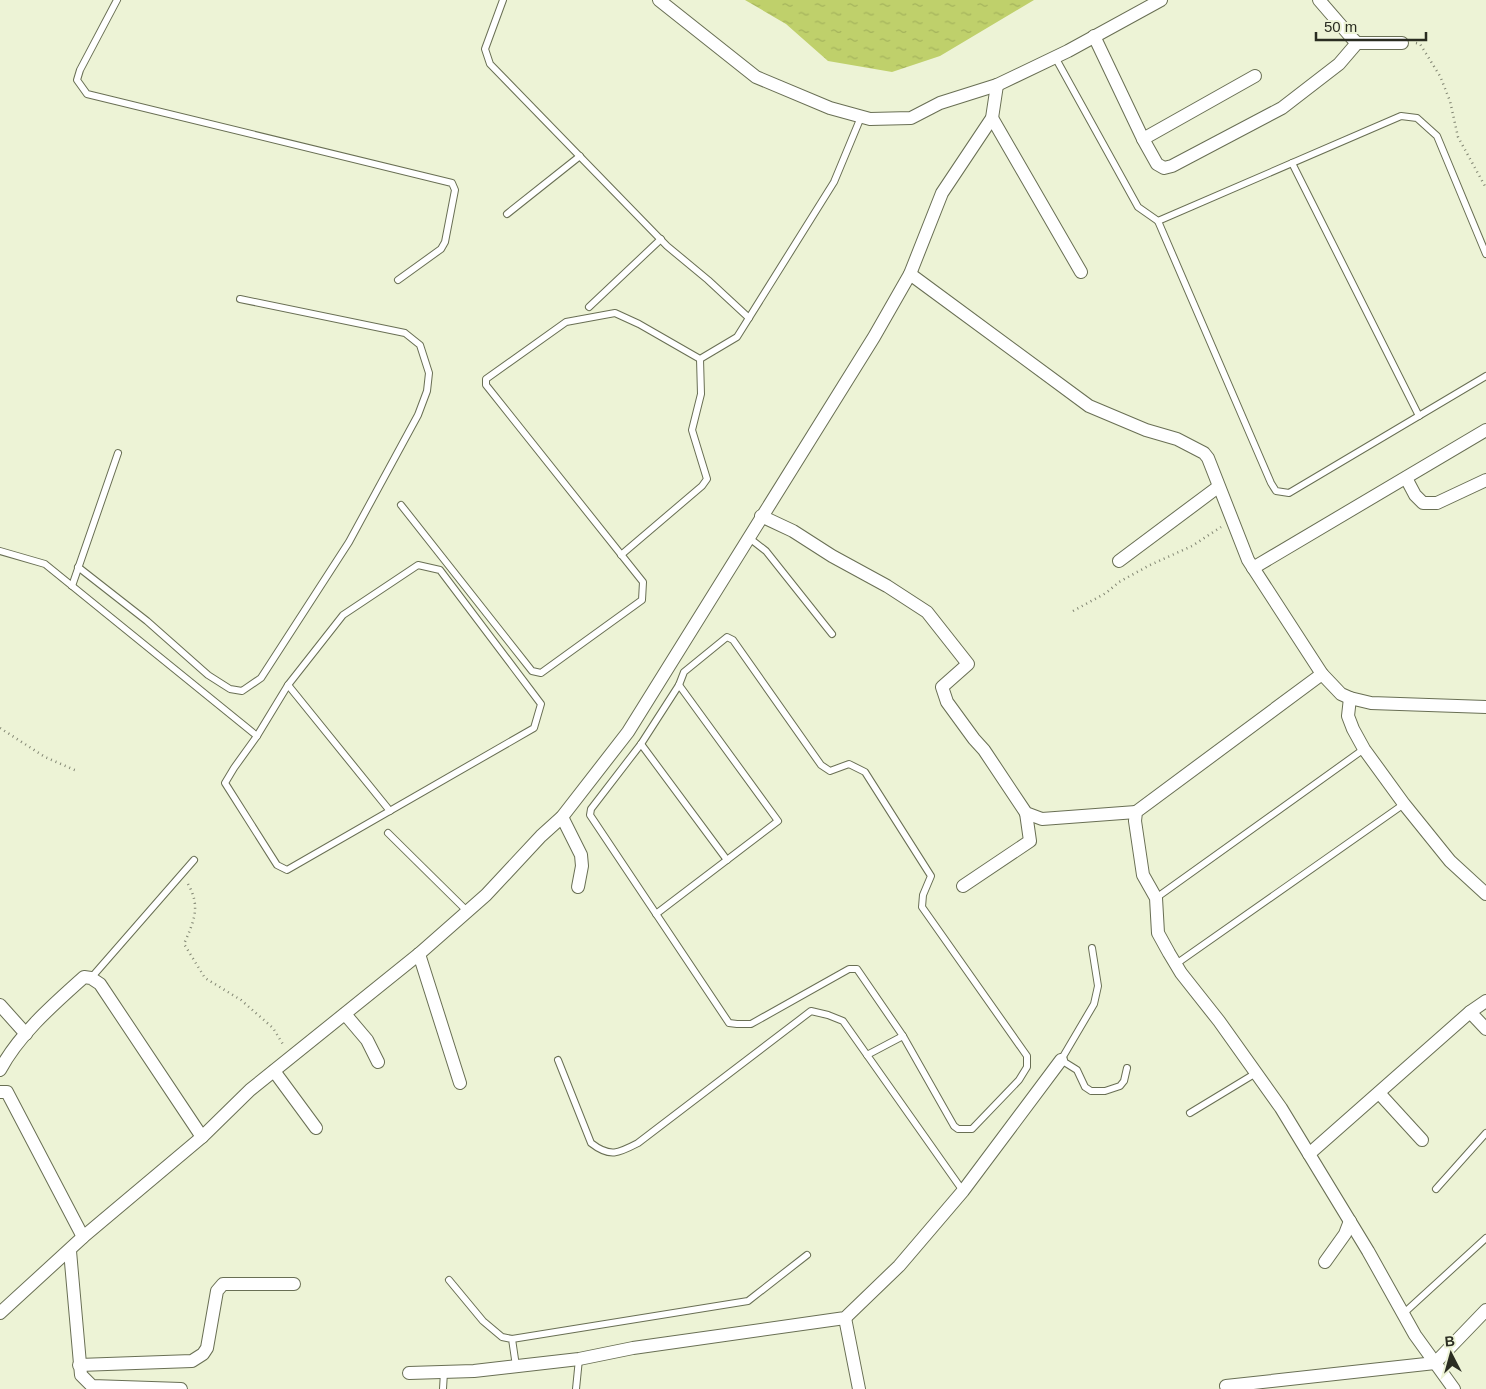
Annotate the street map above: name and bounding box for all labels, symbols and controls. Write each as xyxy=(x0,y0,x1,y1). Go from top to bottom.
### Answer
scale bar xyxy=(1316,10,1426,42)
text: 50 m xyxy=(1324,18,1357,35)
north arrow xyxy=(1426,1329,1476,1379)
text: B xyxy=(1444,1333,1456,1350)

